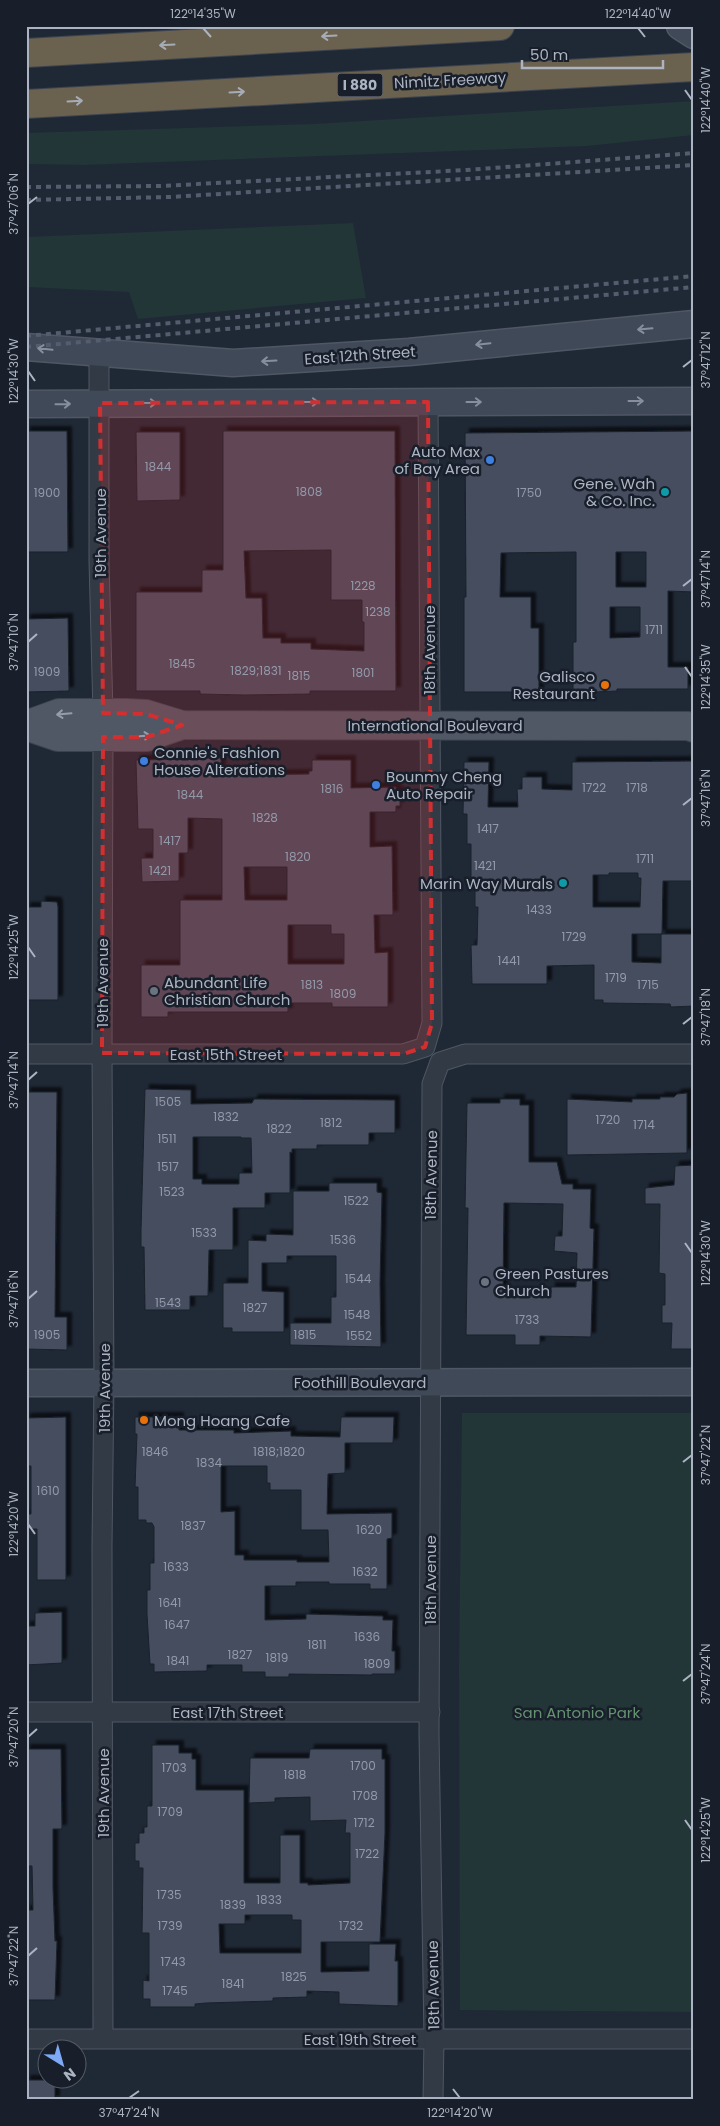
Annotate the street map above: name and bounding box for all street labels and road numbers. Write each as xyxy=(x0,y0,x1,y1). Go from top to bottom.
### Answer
street label: Nimitz Freeway xyxy=(393,67,507,93)
road number: I 880 xyxy=(338,74,382,96)
street label: East 12th Street xyxy=(304,341,416,369)
street label: 19th Avenue xyxy=(90,488,111,578)
street label: 18th Avenue xyxy=(419,605,440,695)
street label: International Boulevard xyxy=(347,715,523,736)
street label: 19th Avenue xyxy=(92,938,113,1028)
street label: East 15th Street xyxy=(170,1044,282,1065)
street label: 18th Avenue xyxy=(420,1130,442,1220)
street label: 19th Avenue xyxy=(94,1343,115,1433)
street label: Foothill Boulevard xyxy=(294,1372,426,1393)
street label: 18th Avenue xyxy=(420,1535,441,1625)
street label: East 17th Street xyxy=(172,1702,284,1723)
street label: 19th Avenue xyxy=(93,1748,114,1838)
street label: 18th Avenue xyxy=(422,1940,444,2030)
street label: East 19th Street xyxy=(304,2029,416,2050)

